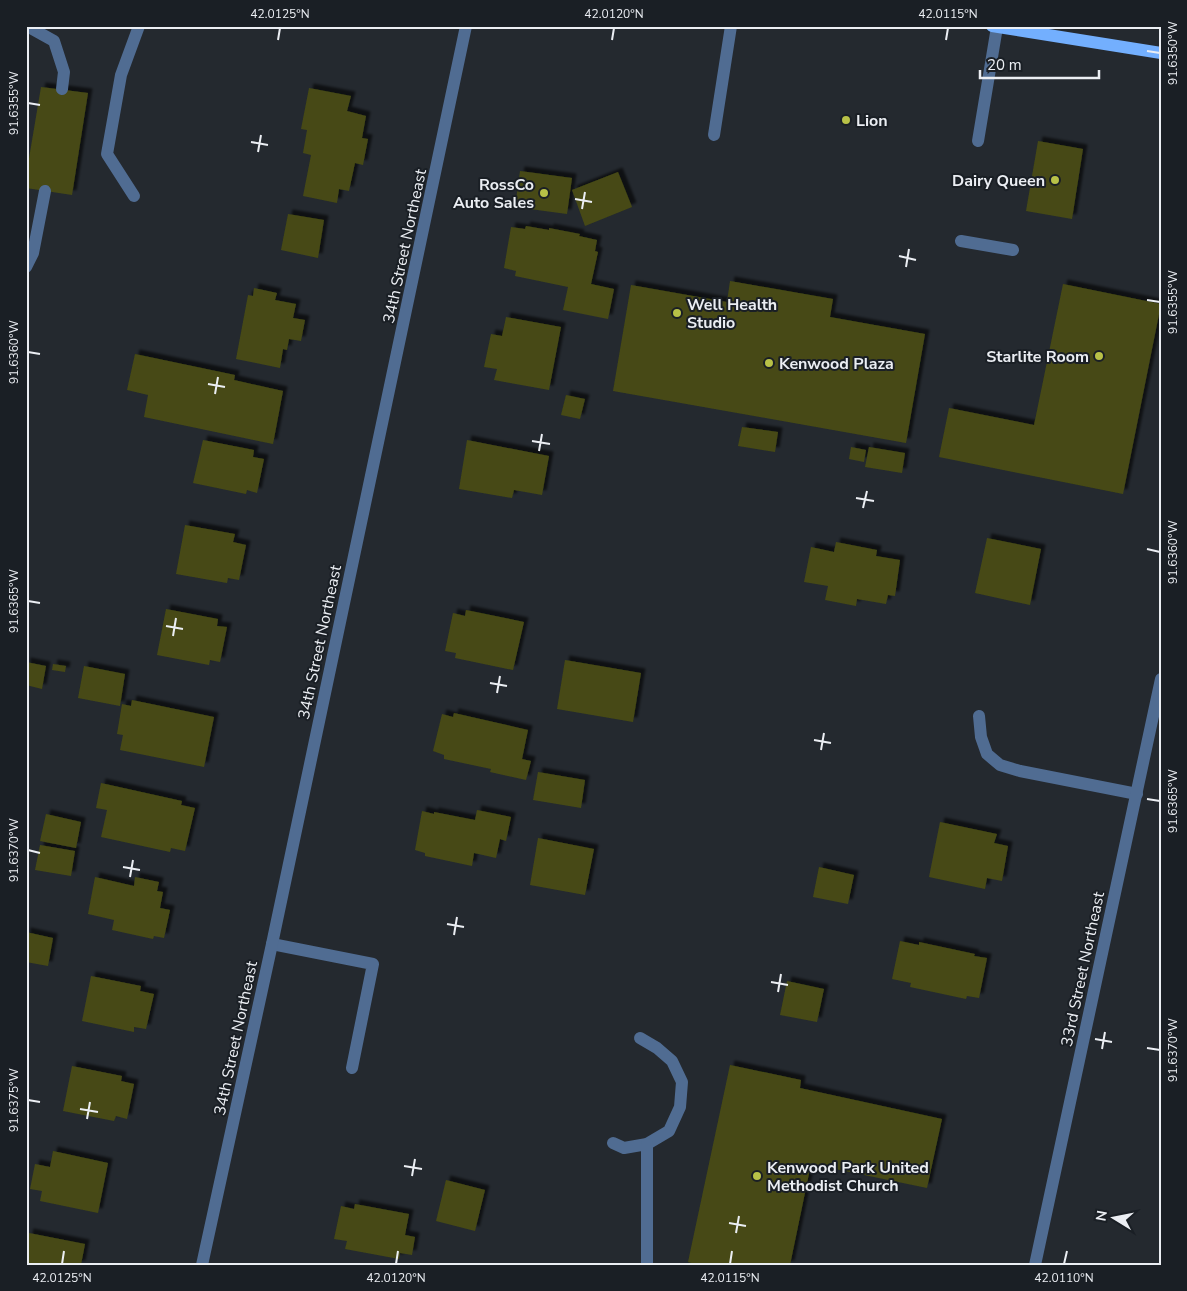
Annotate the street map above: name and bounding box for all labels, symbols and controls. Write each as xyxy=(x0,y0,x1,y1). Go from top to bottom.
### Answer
text: 42.0125°N xyxy=(250,6,310,22)
text: 42.0120°N xyxy=(584,6,644,22)
text: 42.0115°N xyxy=(918,6,978,22)
text: 91.6350°W xyxy=(1165,21,1181,85)
scale bar xyxy=(980,48,1098,80)
text: 20 m xyxy=(987,55,1022,75)
text: 91.6355°W xyxy=(6,71,22,135)
place label: Lion xyxy=(856,110,888,132)
marker: Lion xyxy=(840,114,852,126)
street label: 34th Street Northeast xyxy=(378,166,432,326)
place label: Dairy Queen xyxy=(952,170,1045,192)
place label: RossCo Auto Sales xyxy=(453,174,534,214)
marker: Dairy Queen xyxy=(1049,174,1061,186)
marker: RossCo Auto Sales xyxy=(538,187,550,199)
text: 91.6355°W xyxy=(1165,270,1181,334)
place label: Well Health Studio xyxy=(687,294,777,334)
marker: Well Health Studio xyxy=(671,307,683,319)
text: 91.6360°W xyxy=(6,320,22,384)
place label: Starlite Room xyxy=(986,346,1089,368)
marker: Starlite Room xyxy=(1093,350,1105,362)
place label: Kenwood Plaza xyxy=(779,353,894,375)
marker: Kenwood Plaza xyxy=(763,357,775,369)
text: 91.6360°W xyxy=(1165,520,1181,584)
street label: 34th Street Northeast xyxy=(293,562,347,722)
text: 91.6365°W xyxy=(6,569,22,633)
text: 91.6365°W xyxy=(1165,769,1181,833)
text: 91.6370°W xyxy=(6,818,22,882)
street label: 33rd Street Northeast xyxy=(1056,889,1110,1049)
street label: 34th Street Northeast xyxy=(209,958,263,1118)
text: 91.6370°W xyxy=(1165,1018,1181,1082)
text: 91.6375°W xyxy=(6,1068,22,1132)
place label: Kenwood Park United Methodist Church xyxy=(767,1157,929,1197)
marker: Kenwood Park United Methodist Church xyxy=(751,1170,763,1182)
north arrow xyxy=(1090,1194,1140,1244)
text: N xyxy=(1091,1209,1112,1223)
text: 42.0125°N xyxy=(32,1270,92,1286)
text: 42.0120°N xyxy=(366,1270,426,1286)
text: 42.0115°N xyxy=(700,1270,760,1286)
text: 42.0110°N xyxy=(1034,1270,1094,1286)

